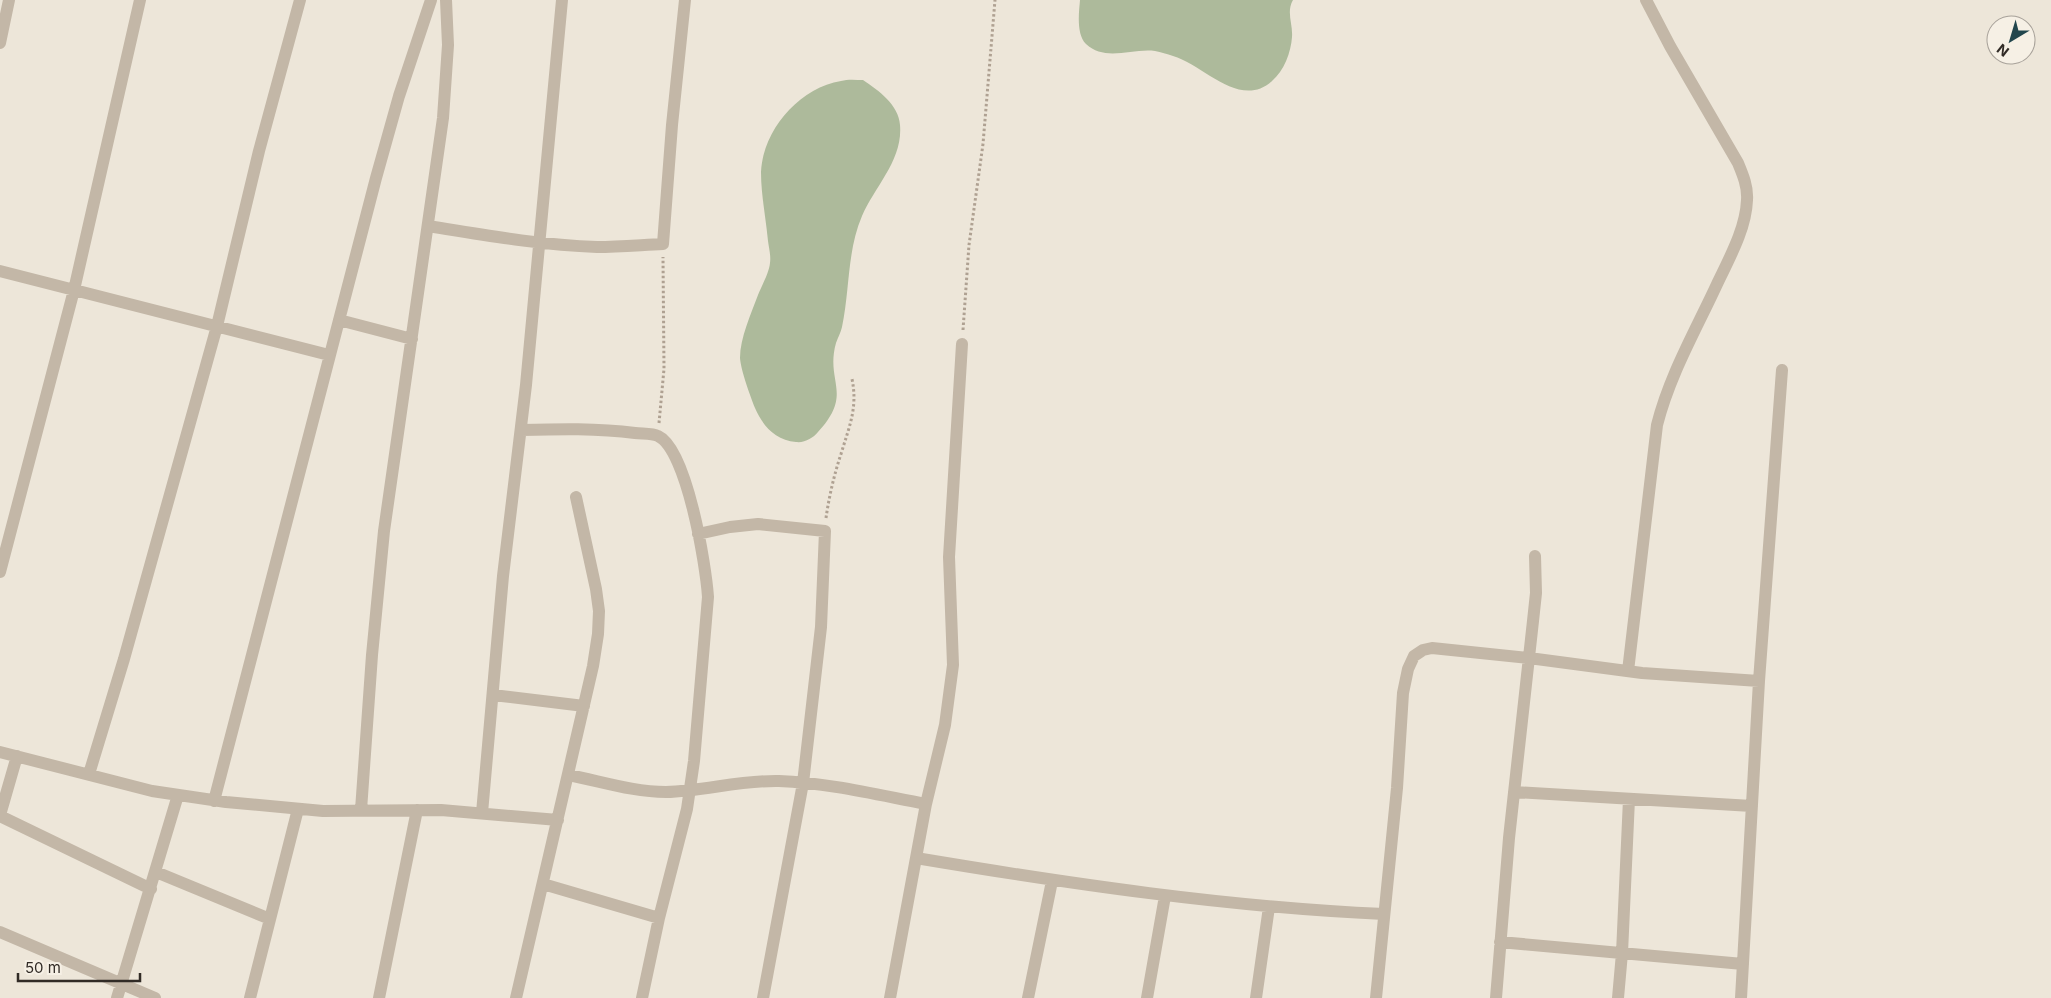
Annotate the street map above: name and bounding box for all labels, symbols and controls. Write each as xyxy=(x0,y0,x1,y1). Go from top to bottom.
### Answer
north arrow xyxy=(1986,15,2036,65)
text: N xyxy=(1993,41,2012,61)
scale bar xyxy=(18,950,140,982)
text: 50 m xyxy=(25,958,61,977)

